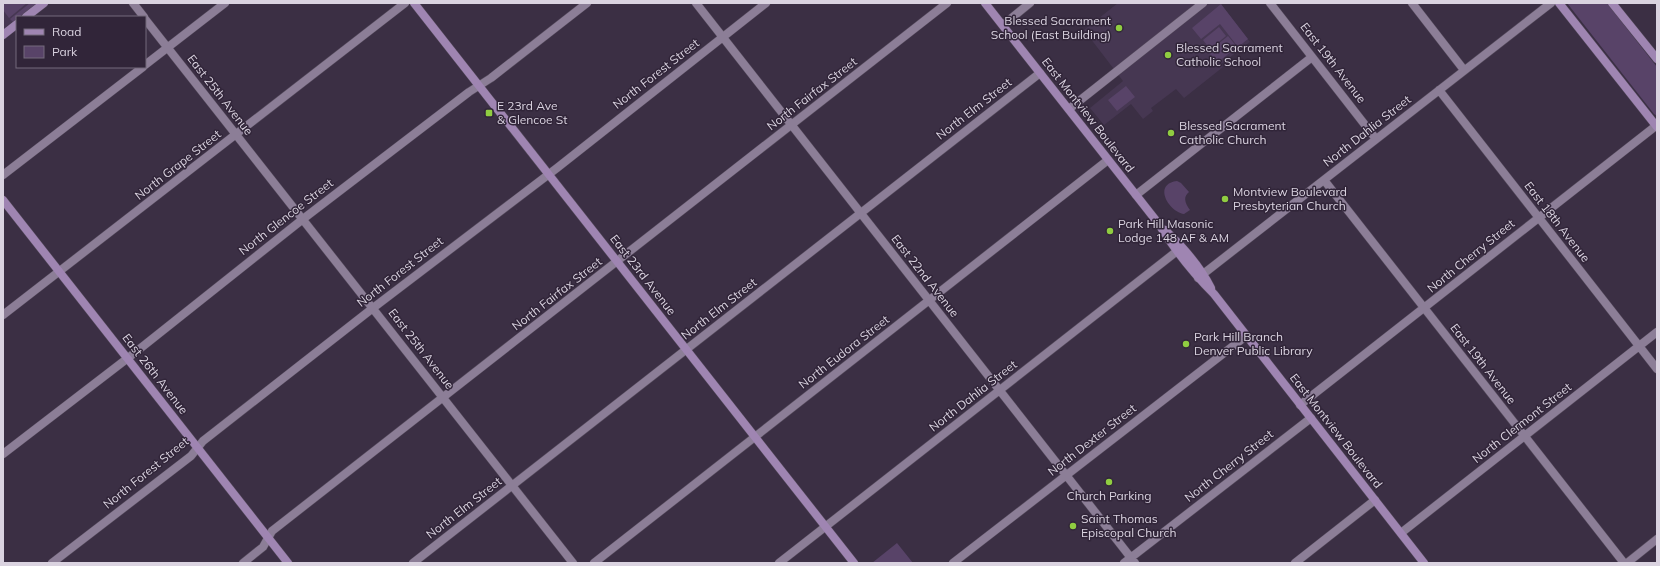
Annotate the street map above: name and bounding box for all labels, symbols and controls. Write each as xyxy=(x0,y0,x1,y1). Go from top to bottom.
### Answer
place label: Blessed Sacrament School (East Building) xyxy=(991,13,1111,42)
legend xyxy=(16,16,146,68)
street label: East 19th Avenue xyxy=(1297,19,1369,106)
marker: Blessed Sacrament School (East Building) xyxy=(1114,23,1124,33)
text: Road xyxy=(52,24,81,39)
street label: North Forest Street xyxy=(610,35,702,112)
place label: Blessed Sacrament Catholic School xyxy=(1176,40,1283,69)
text: Park xyxy=(52,44,78,59)
marker: Blessed Sacrament Catholic School xyxy=(1163,50,1173,60)
street label: East 25th Avenue xyxy=(184,51,256,138)
street label: North Fairfax Street xyxy=(764,54,860,133)
street label: East Montview Boulevard xyxy=(1039,54,1138,175)
street label: North Elm Street xyxy=(933,74,1014,143)
street label: North Dahlia Street xyxy=(1320,92,1414,170)
place label: E 23rd Ave & Glencoe St xyxy=(497,98,567,127)
marker: E 23rd Ave & Glencoe St xyxy=(484,108,494,118)
place label: Blessed Sacrament Catholic Church xyxy=(1179,118,1286,147)
street label: North Grape Street xyxy=(132,126,224,203)
marker: Blessed Sacrament Catholic Church xyxy=(1166,128,1176,138)
street label: North Glencoe Street xyxy=(236,175,336,258)
street label: East 18th Avenue xyxy=(1521,178,1593,265)
place label: Montview Boulevard Presbyterian Church xyxy=(1233,184,1347,213)
marker: Montview Boulevard Presbyterian Church xyxy=(1220,194,1230,204)
place label: Park Hill Masonic Lodge 148 AF & AM xyxy=(1118,216,1229,245)
street label: North Cherry Street xyxy=(1424,216,1518,296)
marker: Park Hill Masonic Lodge 148 AF & AM xyxy=(1105,226,1115,236)
street label: East 23rd Avenue xyxy=(607,231,680,318)
street label: East 22nd Avenue xyxy=(888,231,962,320)
street label: North Forest Street xyxy=(354,233,446,310)
street label: North Fairfax Street xyxy=(509,254,605,333)
street label: North Elm Street xyxy=(678,274,759,343)
street label: East 25th Avenue xyxy=(385,305,457,392)
street label: North Eudora Street xyxy=(795,312,892,392)
street label: East 19th Avenue xyxy=(1447,320,1519,407)
place label: Park Hill Branch Denver Public Library xyxy=(1194,329,1313,358)
street label: East 26th Avenue xyxy=(119,330,191,417)
marker: Park Hill Branch Denver Public Library xyxy=(1181,339,1191,349)
street label: North Dahlia Street xyxy=(926,357,1020,435)
street label: East Montview Boulevard xyxy=(1287,370,1386,491)
street label: North Clermont Street xyxy=(1469,379,1574,466)
street label: North Dexter Street xyxy=(1044,400,1139,479)
street label: North Cherry Street xyxy=(1181,426,1276,505)
street label: North Forest Street xyxy=(100,434,191,512)
street label: North Elm Street xyxy=(423,473,504,542)
marker: Church Parking xyxy=(1104,477,1114,487)
place label: Church Parking xyxy=(1067,488,1151,503)
place label: Saint Thomas Episcopal Church xyxy=(1081,511,1177,540)
marker: Saint Thomas Episcopal Church xyxy=(1068,521,1078,531)

